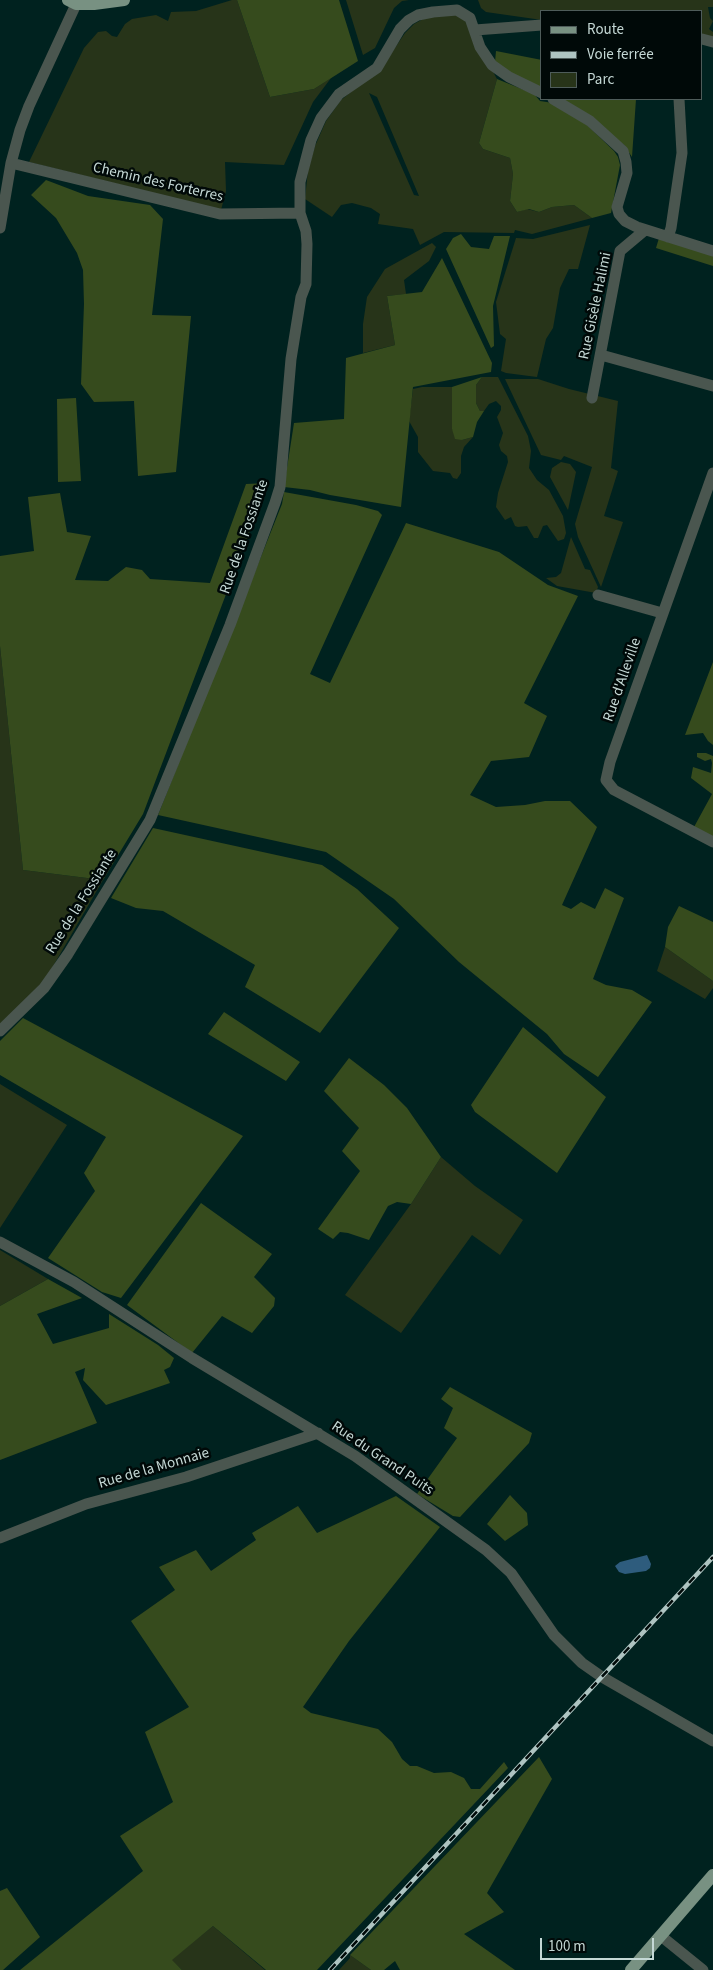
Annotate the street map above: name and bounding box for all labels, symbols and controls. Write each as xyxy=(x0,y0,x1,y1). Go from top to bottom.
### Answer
legend xyxy=(540,10,703,100)
text: Route xyxy=(587,19,624,40)
text: Voie ferrée xyxy=(587,44,654,65)
text: Parc xyxy=(587,69,614,90)
street label: Chemin des Forterres xyxy=(91,159,225,207)
street label: Rue Gisèle Halimi xyxy=(576,251,616,361)
street label: Rue de la Fossiante xyxy=(217,477,273,597)
street label: Rue d'Alleville xyxy=(600,636,646,724)
street label: Rue de la Fossiante xyxy=(43,846,121,958)
street label: Rue du Grand Puits xyxy=(327,1418,437,1500)
street label: Rue de la Monnaie xyxy=(97,1445,211,1493)
scale bar xyxy=(543,1928,657,1960)
text: 100 m xyxy=(548,1936,586,1957)

